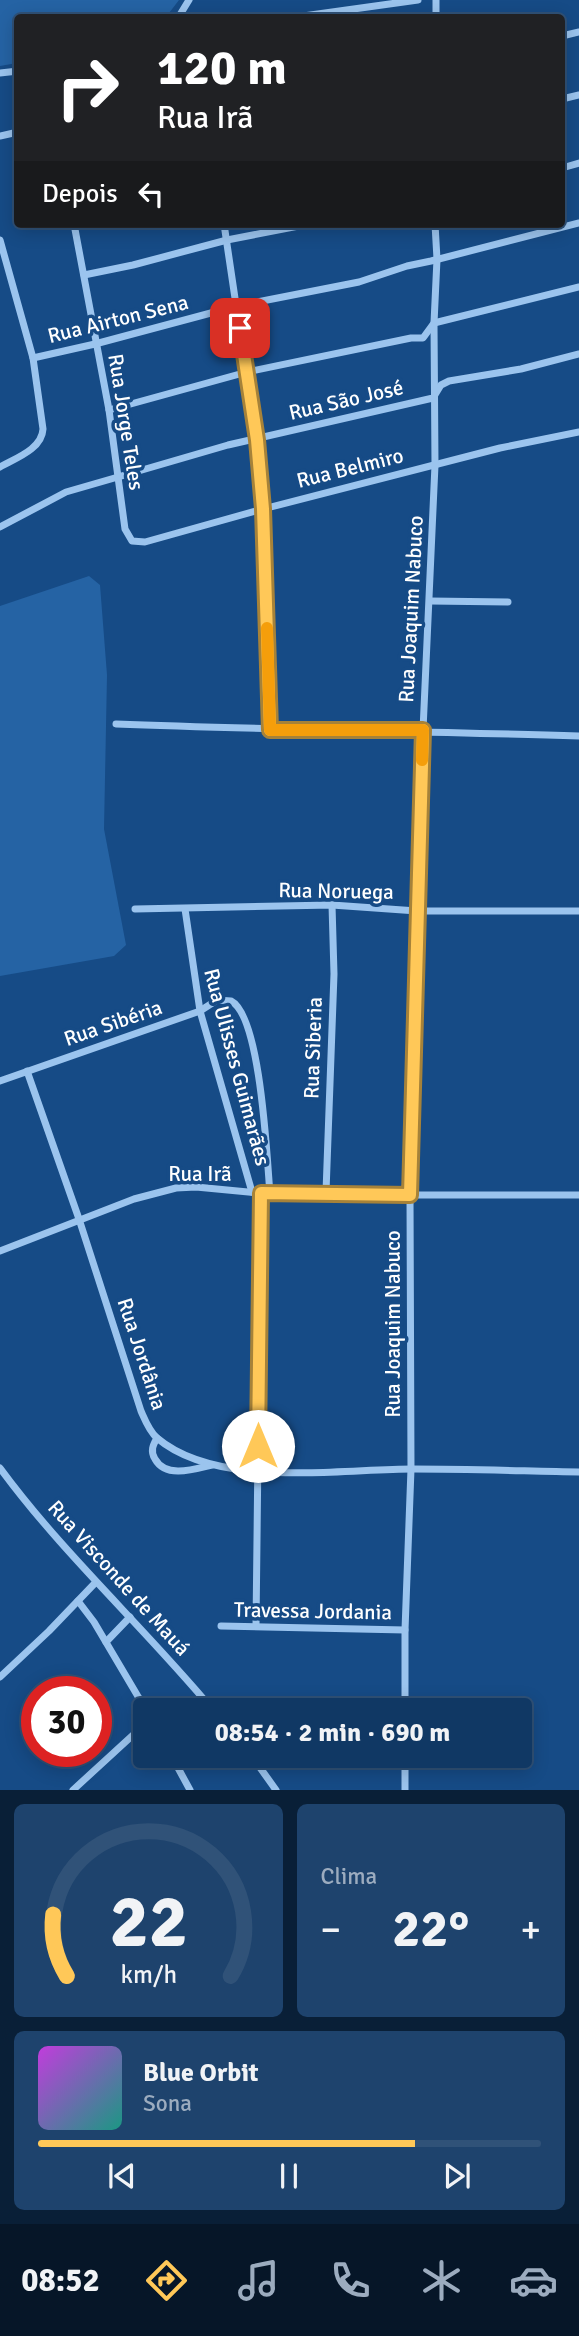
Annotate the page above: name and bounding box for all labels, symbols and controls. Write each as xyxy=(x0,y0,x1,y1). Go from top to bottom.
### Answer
text: 120 m xyxy=(157,38,287,98)
icon: right xyxy=(42,42,133,133)
text: Rua Irã xyxy=(157,98,253,137)
icon: left xyxy=(132,175,170,213)
text: Depois xyxy=(42,178,118,210)
street label: Rua Airton Sena xyxy=(45,289,191,349)
pin xyxy=(210,298,270,358)
icon: arrive xyxy=(221,309,259,347)
street label: Rua Jorge Teles xyxy=(102,352,150,492)
street label: Rua São José xyxy=(286,374,406,426)
street label: Rua Belmiro xyxy=(294,442,406,494)
street label: Rua Joaquim Nabuco xyxy=(393,515,429,703)
street label: Rua Noruega xyxy=(278,877,394,905)
street label: Rua Ulisses Guimarães xyxy=(198,965,276,1169)
street label: Rua Sibéria xyxy=(60,994,166,1052)
street label: Rua Siberia xyxy=(298,996,328,1100)
street label: Rua Irã xyxy=(168,1161,232,1187)
street label: Rua Joaquim Nabuco xyxy=(380,1230,406,1418)
street label: Rua Jordânia xyxy=(112,1295,172,1413)
position arrow xyxy=(221,1409,295,1483)
street label: Rua Visconde de Mauá xyxy=(42,1495,196,1661)
street label: Travessa Jordania xyxy=(234,1597,392,1625)
speed limit sign: 30 xyxy=(21,1676,112,1767)
text: 08:54 · 2 min · 690 m xyxy=(215,1717,450,1749)
text: Clima xyxy=(321,1862,377,1891)
text: 22 xyxy=(109,1879,188,1968)
text: 22° xyxy=(392,1897,469,1961)
text: − xyxy=(321,1906,341,1953)
text: + xyxy=(520,1906,541,1953)
text: km/h xyxy=(120,1959,177,1990)
text: Blue Orbit xyxy=(143,2057,259,2089)
text: Sona xyxy=(143,2089,192,2118)
icon: previous xyxy=(103,2157,141,2195)
icon: pause xyxy=(270,2157,308,2195)
icon: next xyxy=(438,2157,476,2195)
icon: directions xyxy=(142,2256,191,2305)
icon: music xyxy=(234,2256,283,2305)
icon: phone xyxy=(326,2256,375,2305)
icon: climate xyxy=(417,2256,466,2305)
icon: car xyxy=(509,2256,558,2305)
text: 08:52 xyxy=(21,2261,100,2300)

